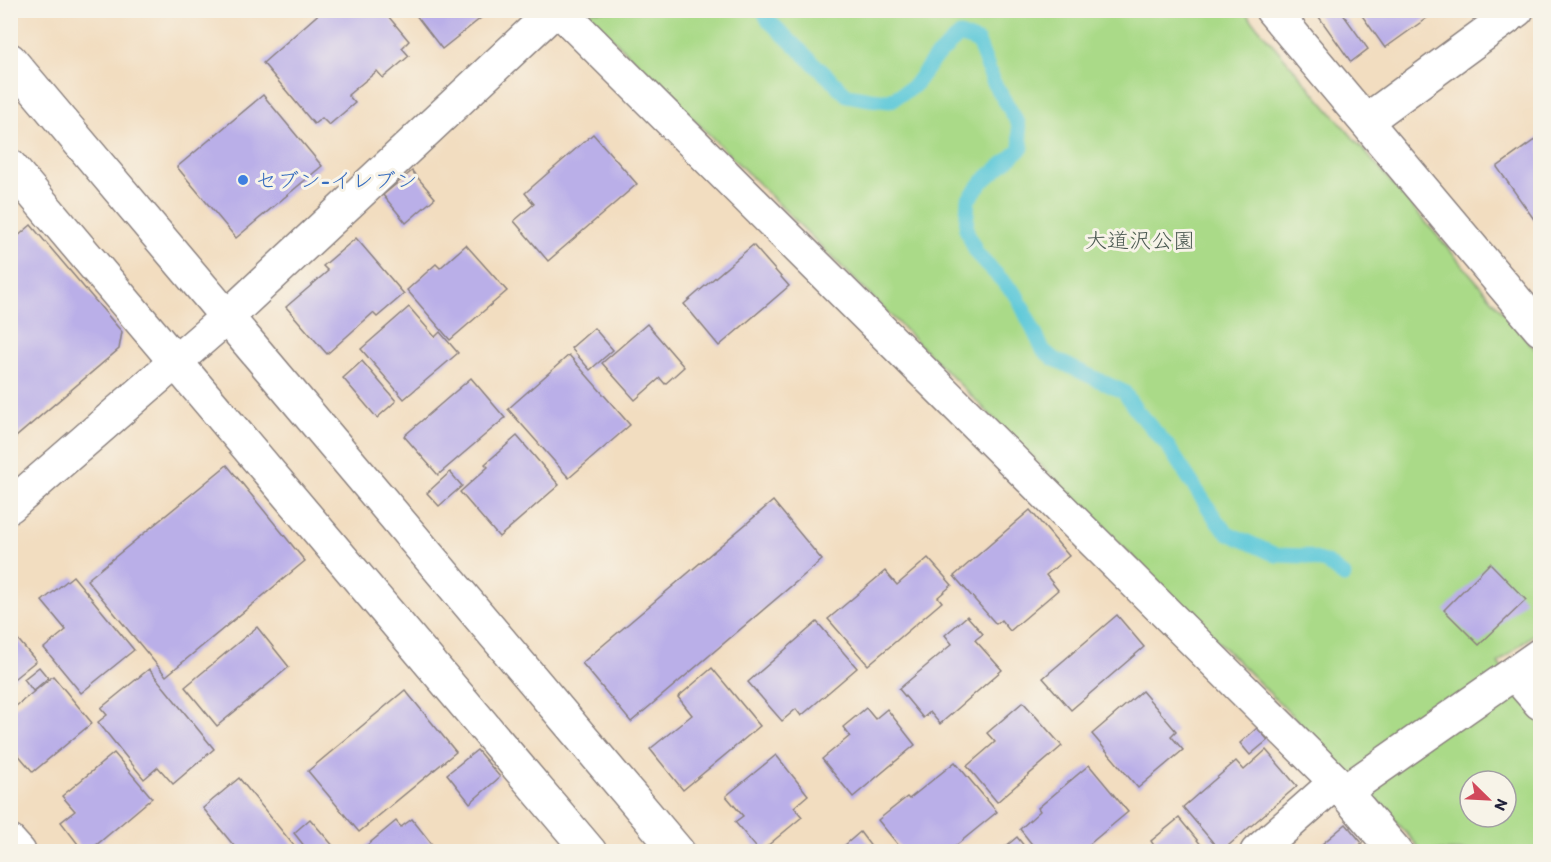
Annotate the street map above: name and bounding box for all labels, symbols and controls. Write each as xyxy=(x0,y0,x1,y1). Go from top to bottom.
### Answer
place label: セブン-イレブン xyxy=(255,167,418,194)
marker: セブン-イレブン xyxy=(236,173,250,187)
park label: 大道沢公園 xyxy=(1085,227,1195,254)
north arrow xyxy=(1458,769,1518,829)
text: N xyxy=(1490,796,1512,814)

